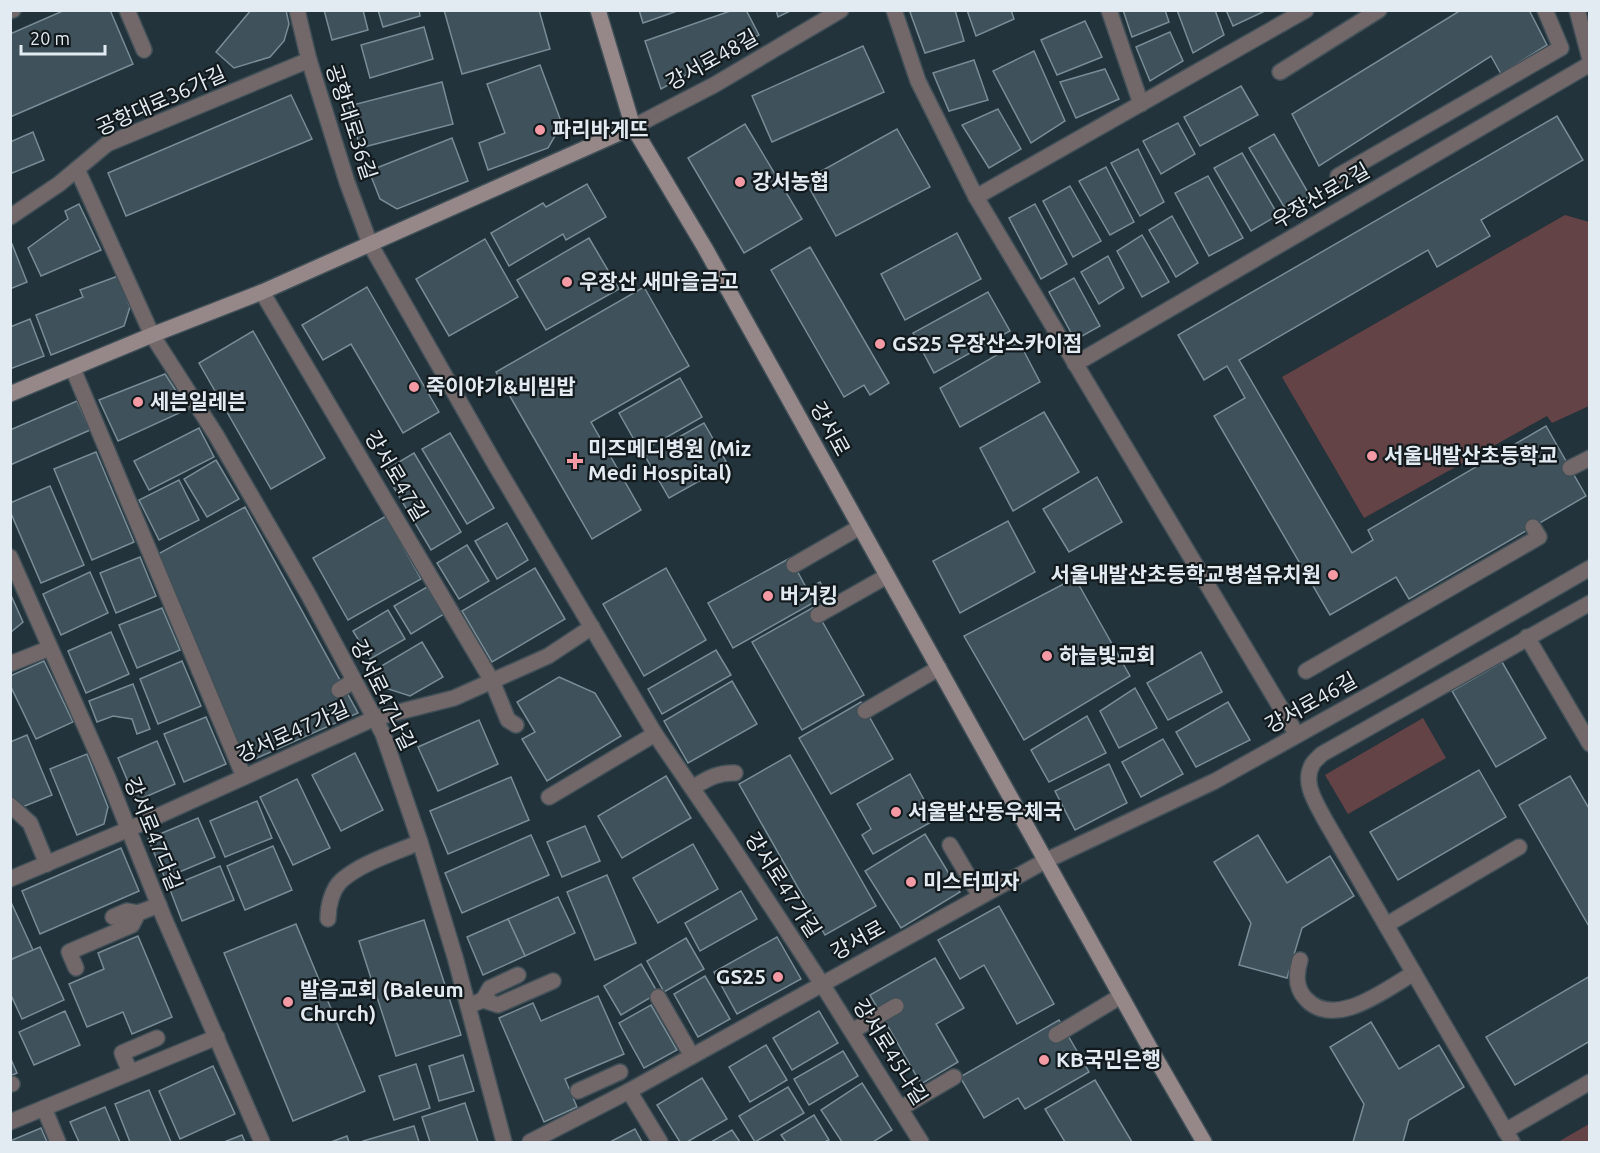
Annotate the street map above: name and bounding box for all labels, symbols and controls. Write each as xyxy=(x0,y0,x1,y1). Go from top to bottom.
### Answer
scale bar xyxy=(21,18,105,56)
street label: 강서로48길 xyxy=(662,24,761,94)
text: 20 m xyxy=(30,28,70,48)
street label: 공항대로36가길 xyxy=(92,61,229,139)
street label: 공항대로36길 xyxy=(322,61,382,183)
place label: 파리바게뜨 xyxy=(552,117,649,141)
marker: 파리바게뜨 xyxy=(533,123,547,137)
street label: 우장산로2길 xyxy=(1268,158,1373,233)
place label: 강서농협 xyxy=(752,169,829,193)
marker: 강서농협 xyxy=(733,175,747,189)
place label: 우장산 새마을금고 xyxy=(579,269,739,293)
marker: 우장산 새마을금고 xyxy=(560,275,574,289)
place label: GS25 우장산스카이점 xyxy=(892,331,1082,355)
marker: GS25 우장산스카이점 xyxy=(873,337,887,351)
place label: 죽이야기&비빔밥 xyxy=(426,374,576,398)
marker: 죽이야기&비빔밥 xyxy=(407,380,421,394)
place label: 세븐일레븐 xyxy=(150,389,247,413)
marker: 세븐일레븐 xyxy=(131,395,145,409)
street label: 강서로 xyxy=(806,397,855,460)
street label: 강서로47길 xyxy=(361,426,433,525)
place label: 미즈메디병원 (Miz Medi Hospital) xyxy=(588,436,751,484)
place label: 서울내발산초등학교 xyxy=(1384,443,1558,467)
marker: 서울내발산초등학교 xyxy=(1365,449,1379,463)
marker: 미즈메디병원 (Miz Medi Hospital) xyxy=(566,452,584,470)
place label: 서울내발산초등학교병설유치원 xyxy=(1051,562,1321,586)
marker: 서울내발산초등학교병설유치원 xyxy=(1326,568,1340,582)
place label: 버거킹 xyxy=(780,583,838,607)
marker: 버거킹 xyxy=(761,589,775,603)
street label: 강서로47나길 xyxy=(347,635,421,754)
place label: 하늘빛교회 xyxy=(1059,643,1156,667)
marker: 하늘빛교회 xyxy=(1040,649,1054,663)
street label: 강서로46길 xyxy=(1261,667,1360,737)
street label: 강서로47가길 xyxy=(233,696,352,767)
street label: 강서로47다길 xyxy=(120,773,188,894)
place label: 서울발산동우체국 xyxy=(908,799,1063,823)
marker: 서울발산동우체국 xyxy=(889,805,903,819)
street label: 강서로47가길 xyxy=(741,827,827,941)
place label: 미스터피자 xyxy=(923,869,1020,893)
marker: 미스터피자 xyxy=(904,875,918,889)
street label: 강서로 xyxy=(826,915,889,964)
place label: GS25 xyxy=(716,964,766,988)
marker: GS25 xyxy=(771,970,785,984)
place label: 발음교회 (Baleum Church) xyxy=(300,977,464,1025)
street label: 강서로45나길 xyxy=(849,994,933,1109)
marker: 발음교회 (Baleum Church) xyxy=(281,995,295,1009)
place label: KB국민은행 xyxy=(1056,1047,1161,1071)
marker: KB국민은행 xyxy=(1037,1053,1051,1067)

